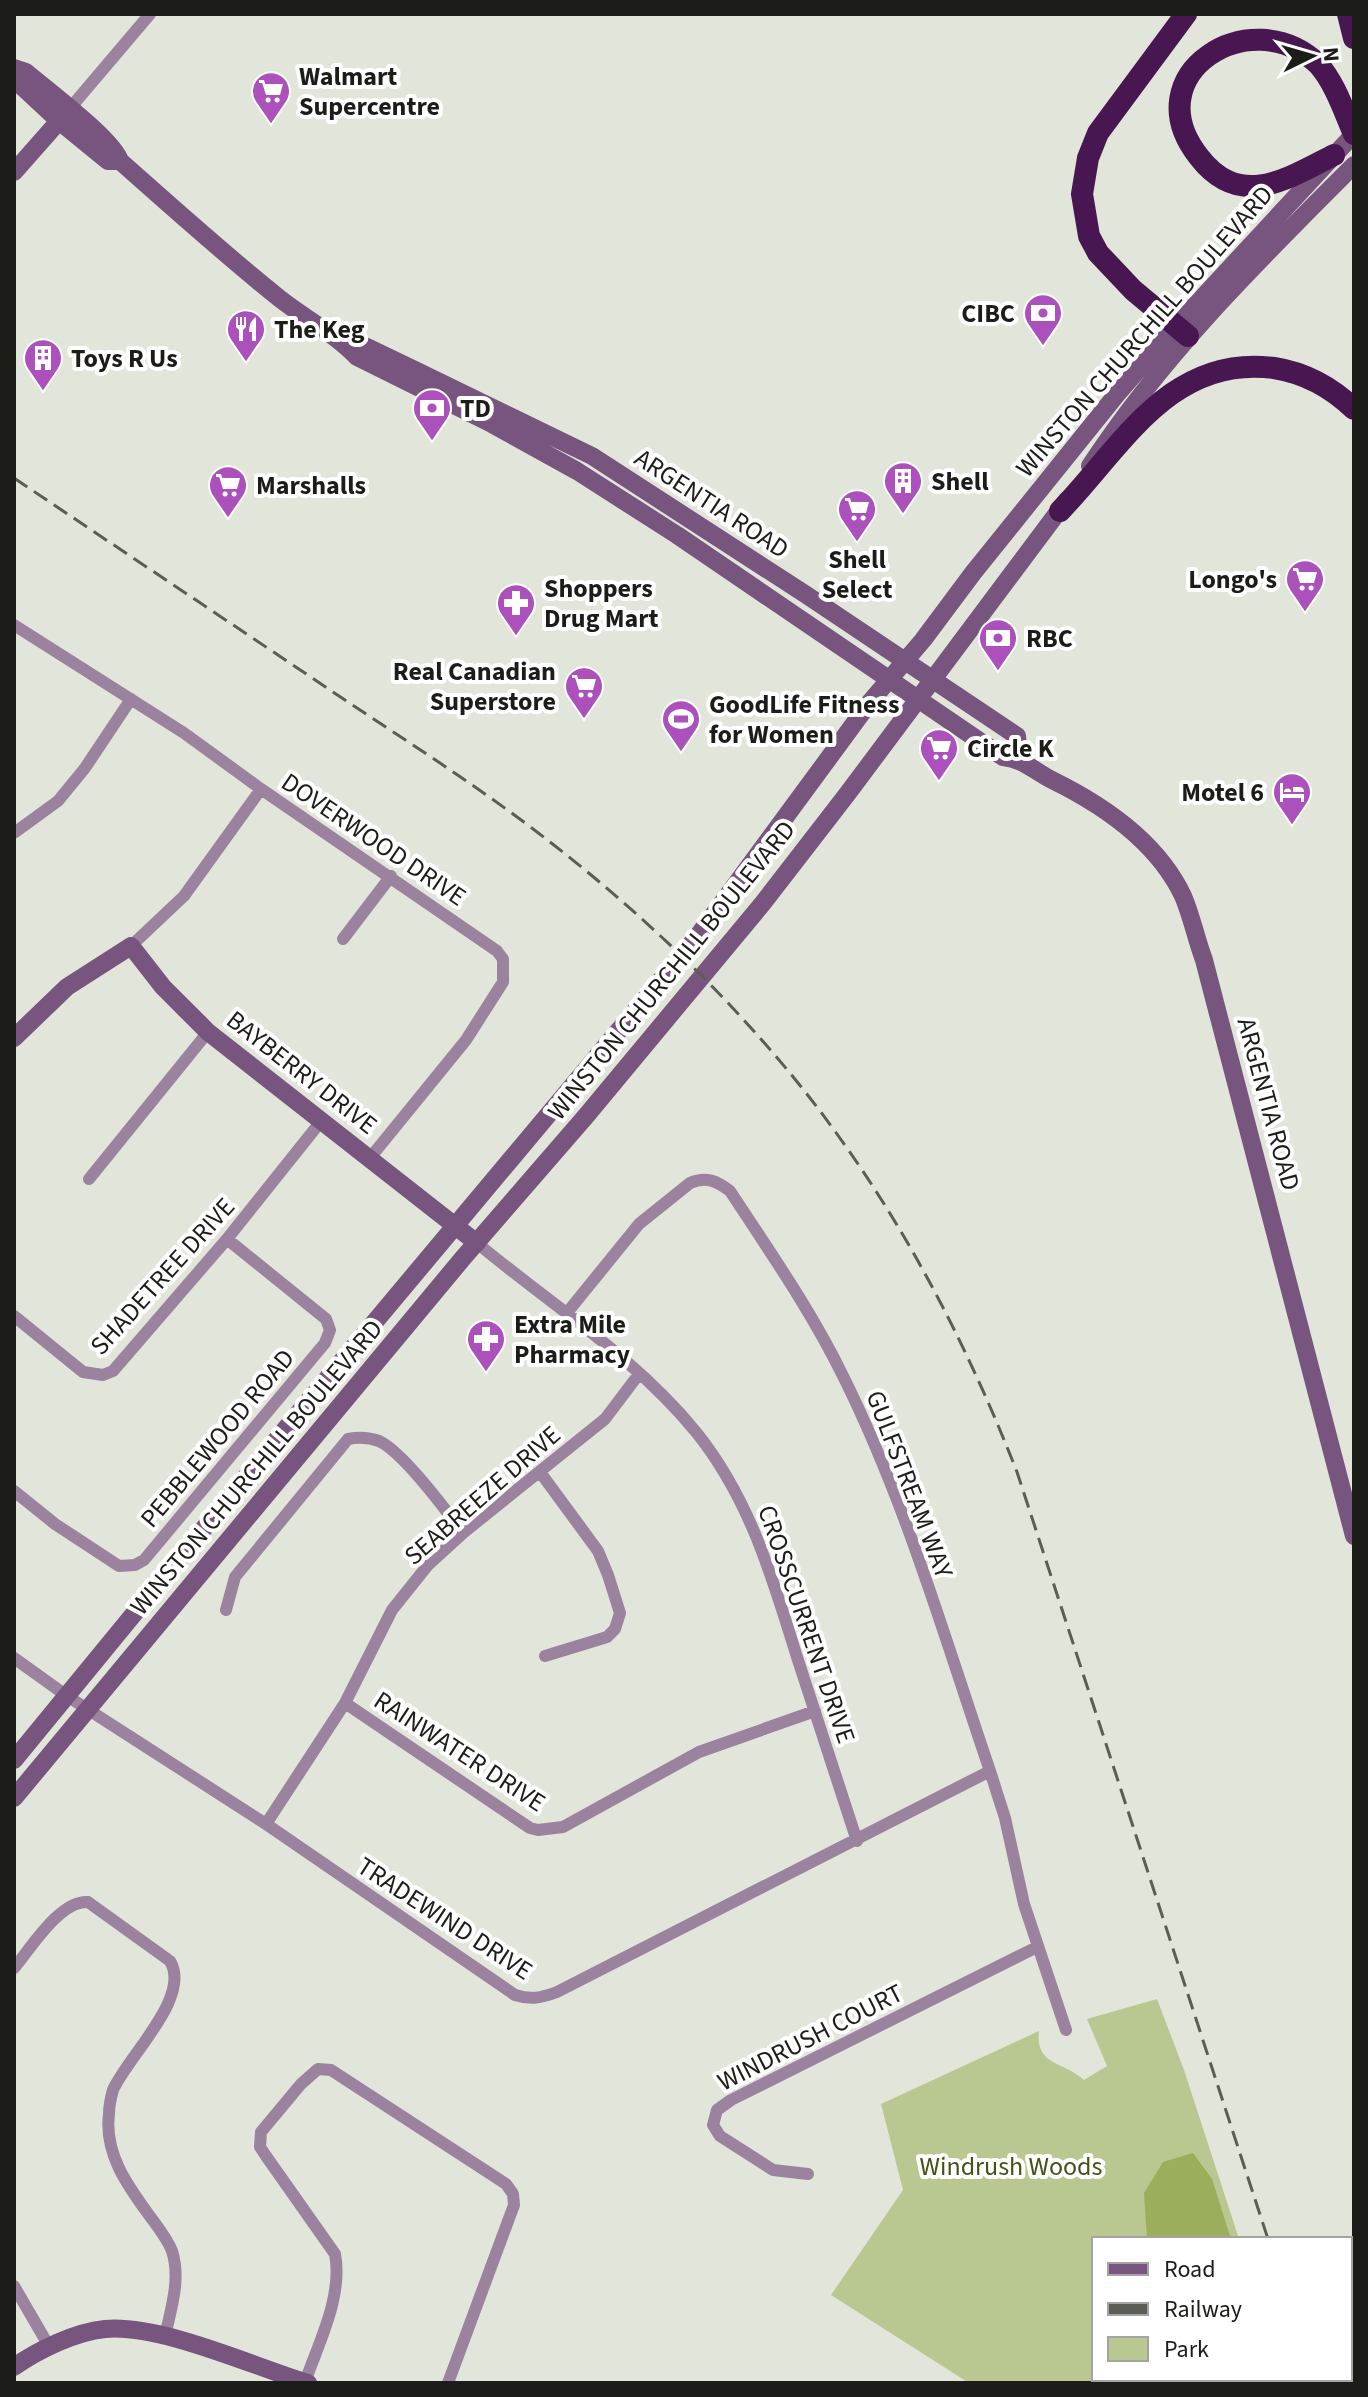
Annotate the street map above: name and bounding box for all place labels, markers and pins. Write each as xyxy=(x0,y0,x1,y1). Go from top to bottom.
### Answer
place label: Walmart Supercentre xyxy=(299,58,440,125)
supermarket icon: Walmart Supercentre xyxy=(250,70,292,125)
bank icon: CIBC xyxy=(1022,292,1064,347)
place label: CIBC xyxy=(961,295,1015,332)
restaurant icon: The Keg xyxy=(225,308,267,363)
place label: The Keg xyxy=(274,311,365,348)
building icon: Toys R Us xyxy=(22,337,64,392)
place label: Toys R Us xyxy=(71,340,178,377)
bank icon: TD xyxy=(411,387,453,442)
place label: TD xyxy=(460,390,491,427)
building icon: Shell xyxy=(882,460,924,515)
place label: Shell xyxy=(931,463,989,500)
supermarket icon: Marshalls xyxy=(207,464,249,519)
place label: Marshalls xyxy=(256,467,366,504)
supermarket icon: Shell Select xyxy=(836,488,878,543)
place label: Shell Select xyxy=(822,541,892,608)
supermarket icon: Longo's xyxy=(1284,558,1326,613)
place label: Longo's xyxy=(1188,561,1277,598)
place label: Shoppers Drug Mart xyxy=(544,570,659,637)
pharmacy icon: Shoppers Drug Mart xyxy=(495,582,537,637)
bank icon: RBC xyxy=(977,617,1019,672)
place label: RBC xyxy=(1026,620,1073,657)
place label: Real Canadian Superstore xyxy=(393,653,556,720)
supermarket icon: Real Canadian Superstore xyxy=(563,665,605,720)
place label: GoodLife Fitness for Women xyxy=(709,686,899,753)
sports icon: GoodLife Fitness for Women xyxy=(660,698,702,753)
supermarket icon: Circle K xyxy=(918,727,960,782)
place label: Circle K xyxy=(967,730,1055,767)
hotel icon: Motel 6 xyxy=(1271,771,1313,826)
place label: Motel 6 xyxy=(1181,774,1264,811)
place label: Extra Mile Pharmacy xyxy=(514,1306,631,1373)
pharmacy icon: Extra Mile Pharmacy xyxy=(465,1318,507,1373)

